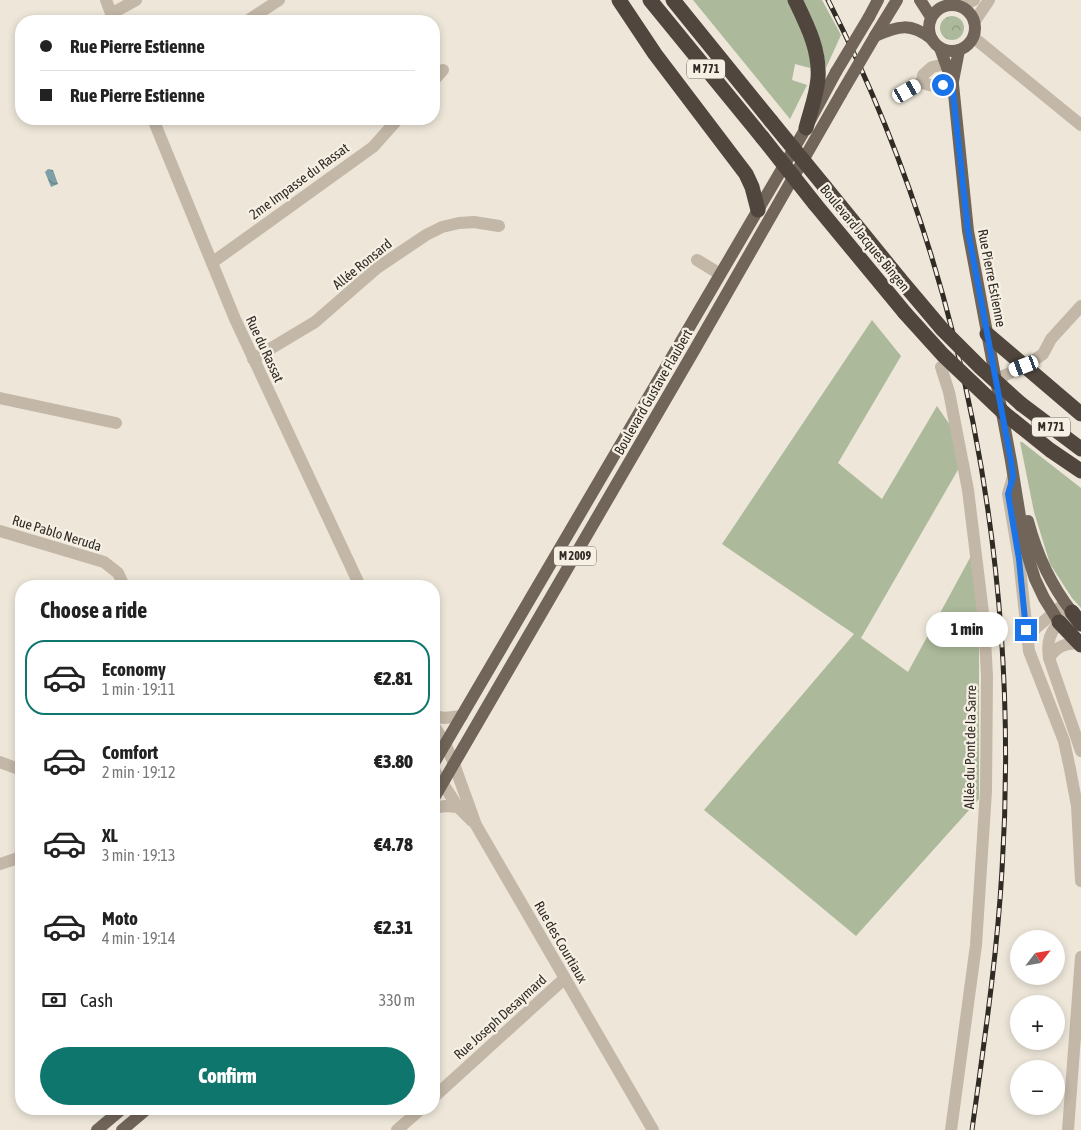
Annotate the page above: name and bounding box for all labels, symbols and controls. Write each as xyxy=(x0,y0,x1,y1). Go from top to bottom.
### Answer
text: Rue Pierre Estienne xyxy=(70,35,205,57)
road number: M 771 xyxy=(687,60,725,78)
route start xyxy=(932,74,954,96)
car xyxy=(890,77,923,105)
text: Rue Pierre Estienne xyxy=(70,84,205,106)
street label: 2me Impasse du Rassat xyxy=(246,140,352,222)
street label: Boulevard Jacques Bingen xyxy=(817,181,913,295)
street label: Rue Pierre Estienne xyxy=(975,228,1009,328)
street label: Allée Ronsard xyxy=(329,235,395,293)
street label: Rue du Rassat xyxy=(243,313,287,385)
street label: Boulevard Gustave Flaubert xyxy=(611,327,695,457)
car xyxy=(1007,354,1040,378)
road number: M 771 xyxy=(1032,418,1070,437)
street label: Rue Pablo Neruda xyxy=(10,512,104,554)
road number: M 2009 xyxy=(554,546,596,566)
text: Choose a ride xyxy=(40,597,147,623)
callout: 1 min xyxy=(926,612,1008,648)
route end xyxy=(1015,619,1037,641)
text: 1 min xyxy=(951,620,983,638)
icon: car xyxy=(42,655,87,700)
text: Economy xyxy=(102,658,166,680)
text: €2.81 xyxy=(374,667,413,689)
text: 1 min · 19:11 xyxy=(102,680,175,698)
street label: Allée du Pont de la Sarre xyxy=(961,685,979,809)
icon: car xyxy=(42,738,87,783)
text: Comfort xyxy=(102,741,158,763)
text: €3.80 xyxy=(374,750,413,772)
text: 2 min · 19:12 xyxy=(102,763,175,781)
icon: car xyxy=(42,821,87,866)
text: XL xyxy=(102,824,118,846)
text: €4.78 xyxy=(374,833,413,855)
text: 3 min · 19:13 xyxy=(102,846,175,864)
street label: Rue des Courtiaux xyxy=(531,898,591,986)
icon: car xyxy=(42,904,87,949)
text: Moto xyxy=(102,907,138,929)
text: €2.31 xyxy=(374,916,413,938)
text: 4 min · 19:14 xyxy=(102,929,175,947)
north arrow xyxy=(1010,930,1065,985)
map controls xyxy=(1010,930,1065,1115)
street label: Rue Joseph Desaymard xyxy=(451,971,549,1063)
icon: cash xyxy=(40,986,68,1014)
text: Cash xyxy=(80,989,113,1011)
text: 330 m xyxy=(379,991,415,1009)
button: + xyxy=(1010,995,1065,1050)
button: Confirm xyxy=(40,1047,415,1105)
button: − xyxy=(1010,1060,1065,1115)

